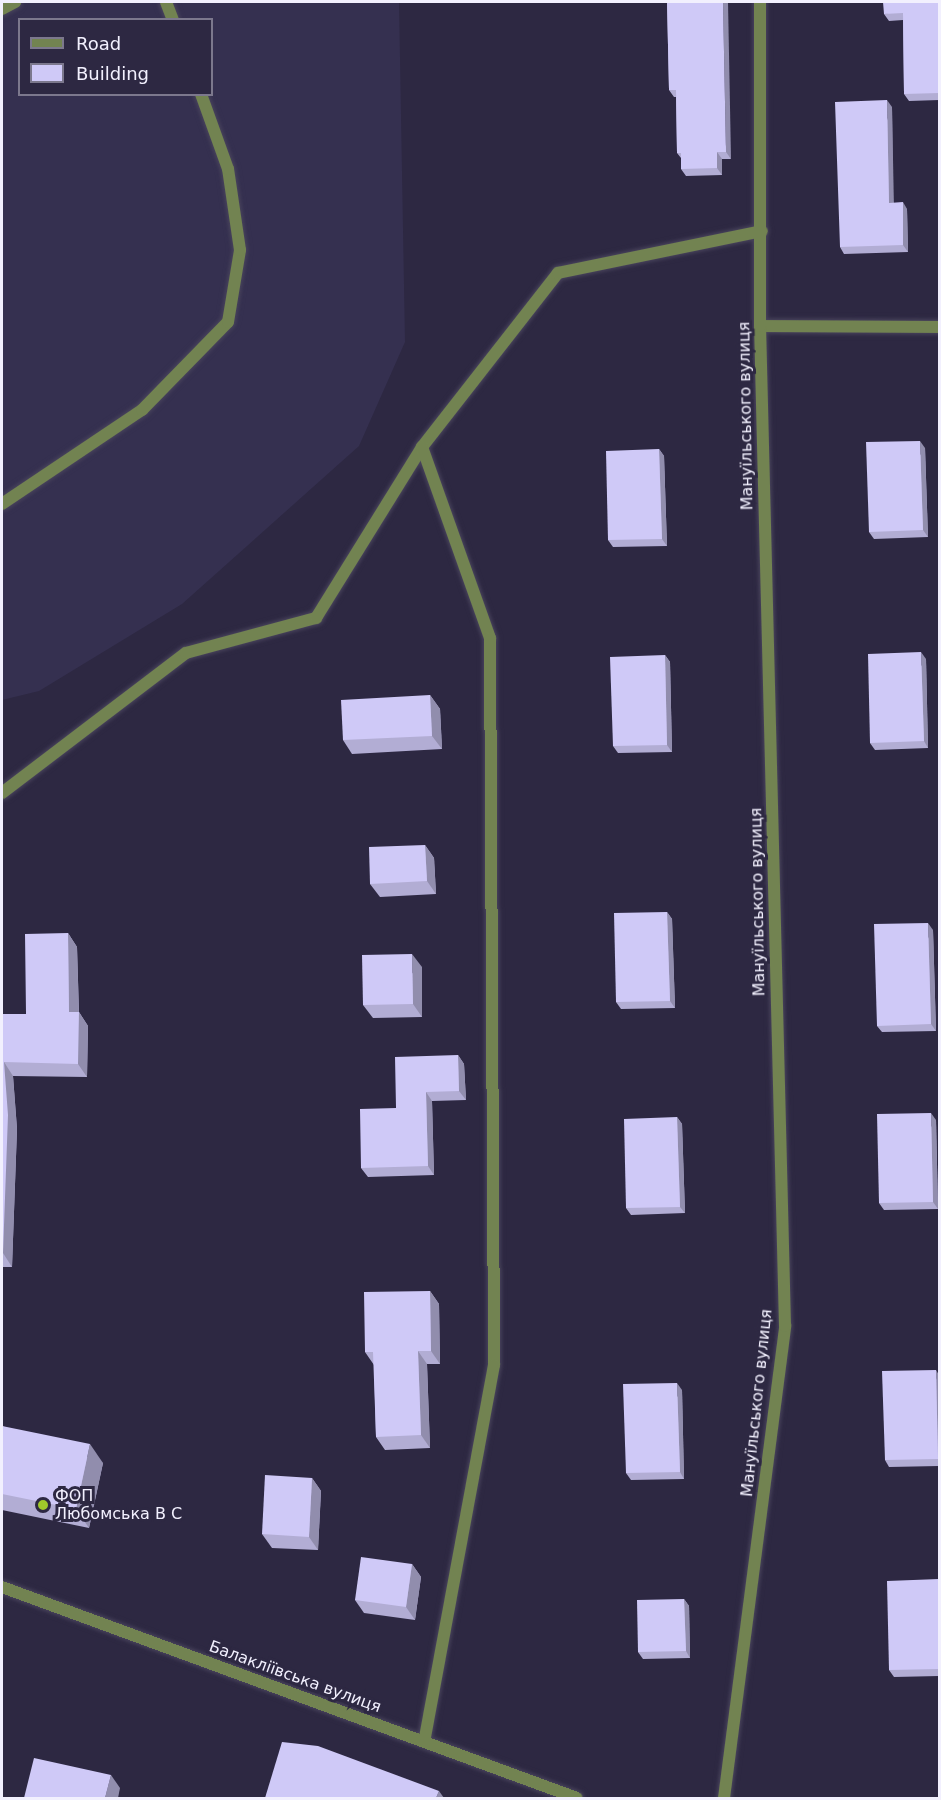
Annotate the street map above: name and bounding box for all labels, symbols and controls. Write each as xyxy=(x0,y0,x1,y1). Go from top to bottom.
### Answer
legend xyxy=(18,18,213,96)
text: Road xyxy=(76,33,121,54)
text: Building xyxy=(76,63,149,84)
street label: Мануїльського вулиця xyxy=(735,322,757,510)
street label: Мануїльського вулиця xyxy=(747,808,769,996)
street label: Мануїльського вулиця xyxy=(738,1308,776,1498)
place label: ФОП Любомська В С xyxy=(55,1486,182,1524)
marker: ФОП Любомська В С xyxy=(36,1498,50,1512)
street label: Балакліївська вулиця xyxy=(206,1637,384,1717)

